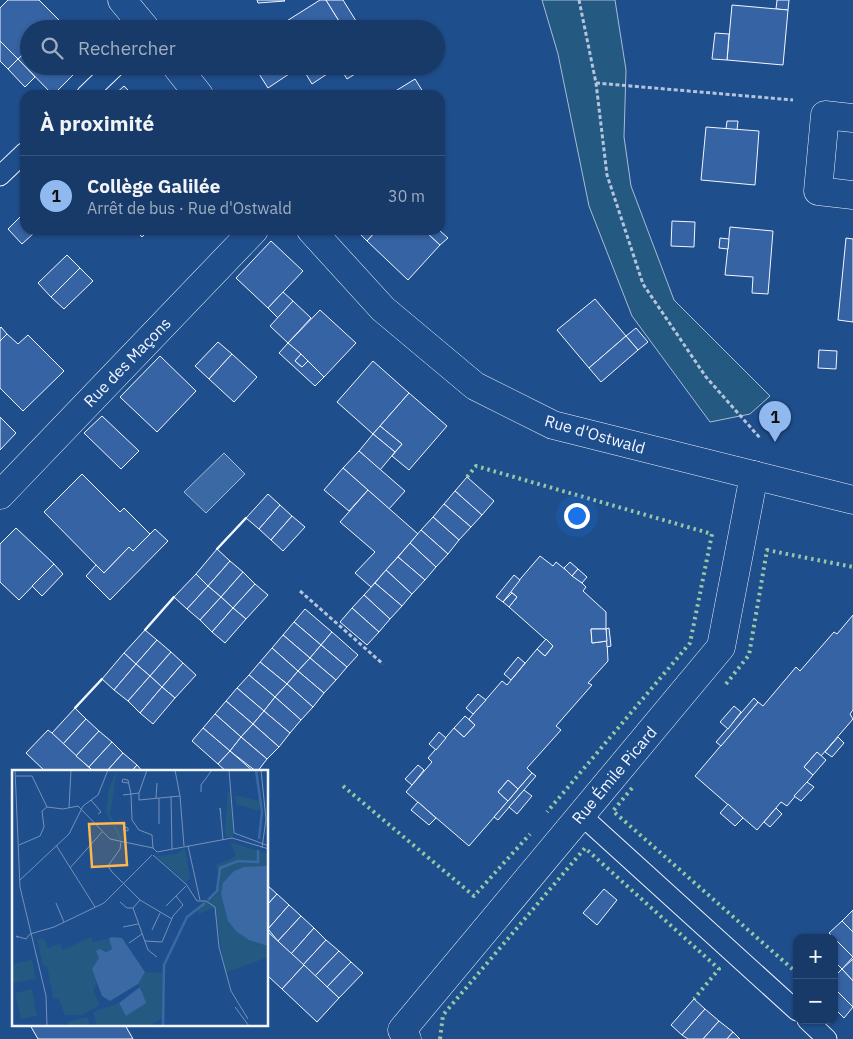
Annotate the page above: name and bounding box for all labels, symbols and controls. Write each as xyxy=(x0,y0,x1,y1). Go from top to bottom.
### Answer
search box xyxy=(20,20,445,75)
icon: search xyxy=(38,34,66,62)
text: Rechercher xyxy=(78,36,176,60)
text: À proximité xyxy=(40,109,154,137)
text: Collège Galilée xyxy=(87,174,220,198)
text: 1 xyxy=(51,186,61,206)
text: 30 m xyxy=(388,186,425,206)
text: Arrêt de bus · Rue d'Ostwald xyxy=(87,198,292,218)
street label: Rue des Maçons xyxy=(79,313,175,411)
pin: 1 xyxy=(759,401,791,442)
street label: Rue d'Ostwald xyxy=(542,410,648,458)
your location xyxy=(564,503,590,529)
street label: Rue Émile Picard xyxy=(567,721,661,828)
inset map xyxy=(12,770,269,1026)
map controls xyxy=(793,934,838,1024)
button: + xyxy=(793,934,838,979)
button: − xyxy=(793,979,838,1024)

